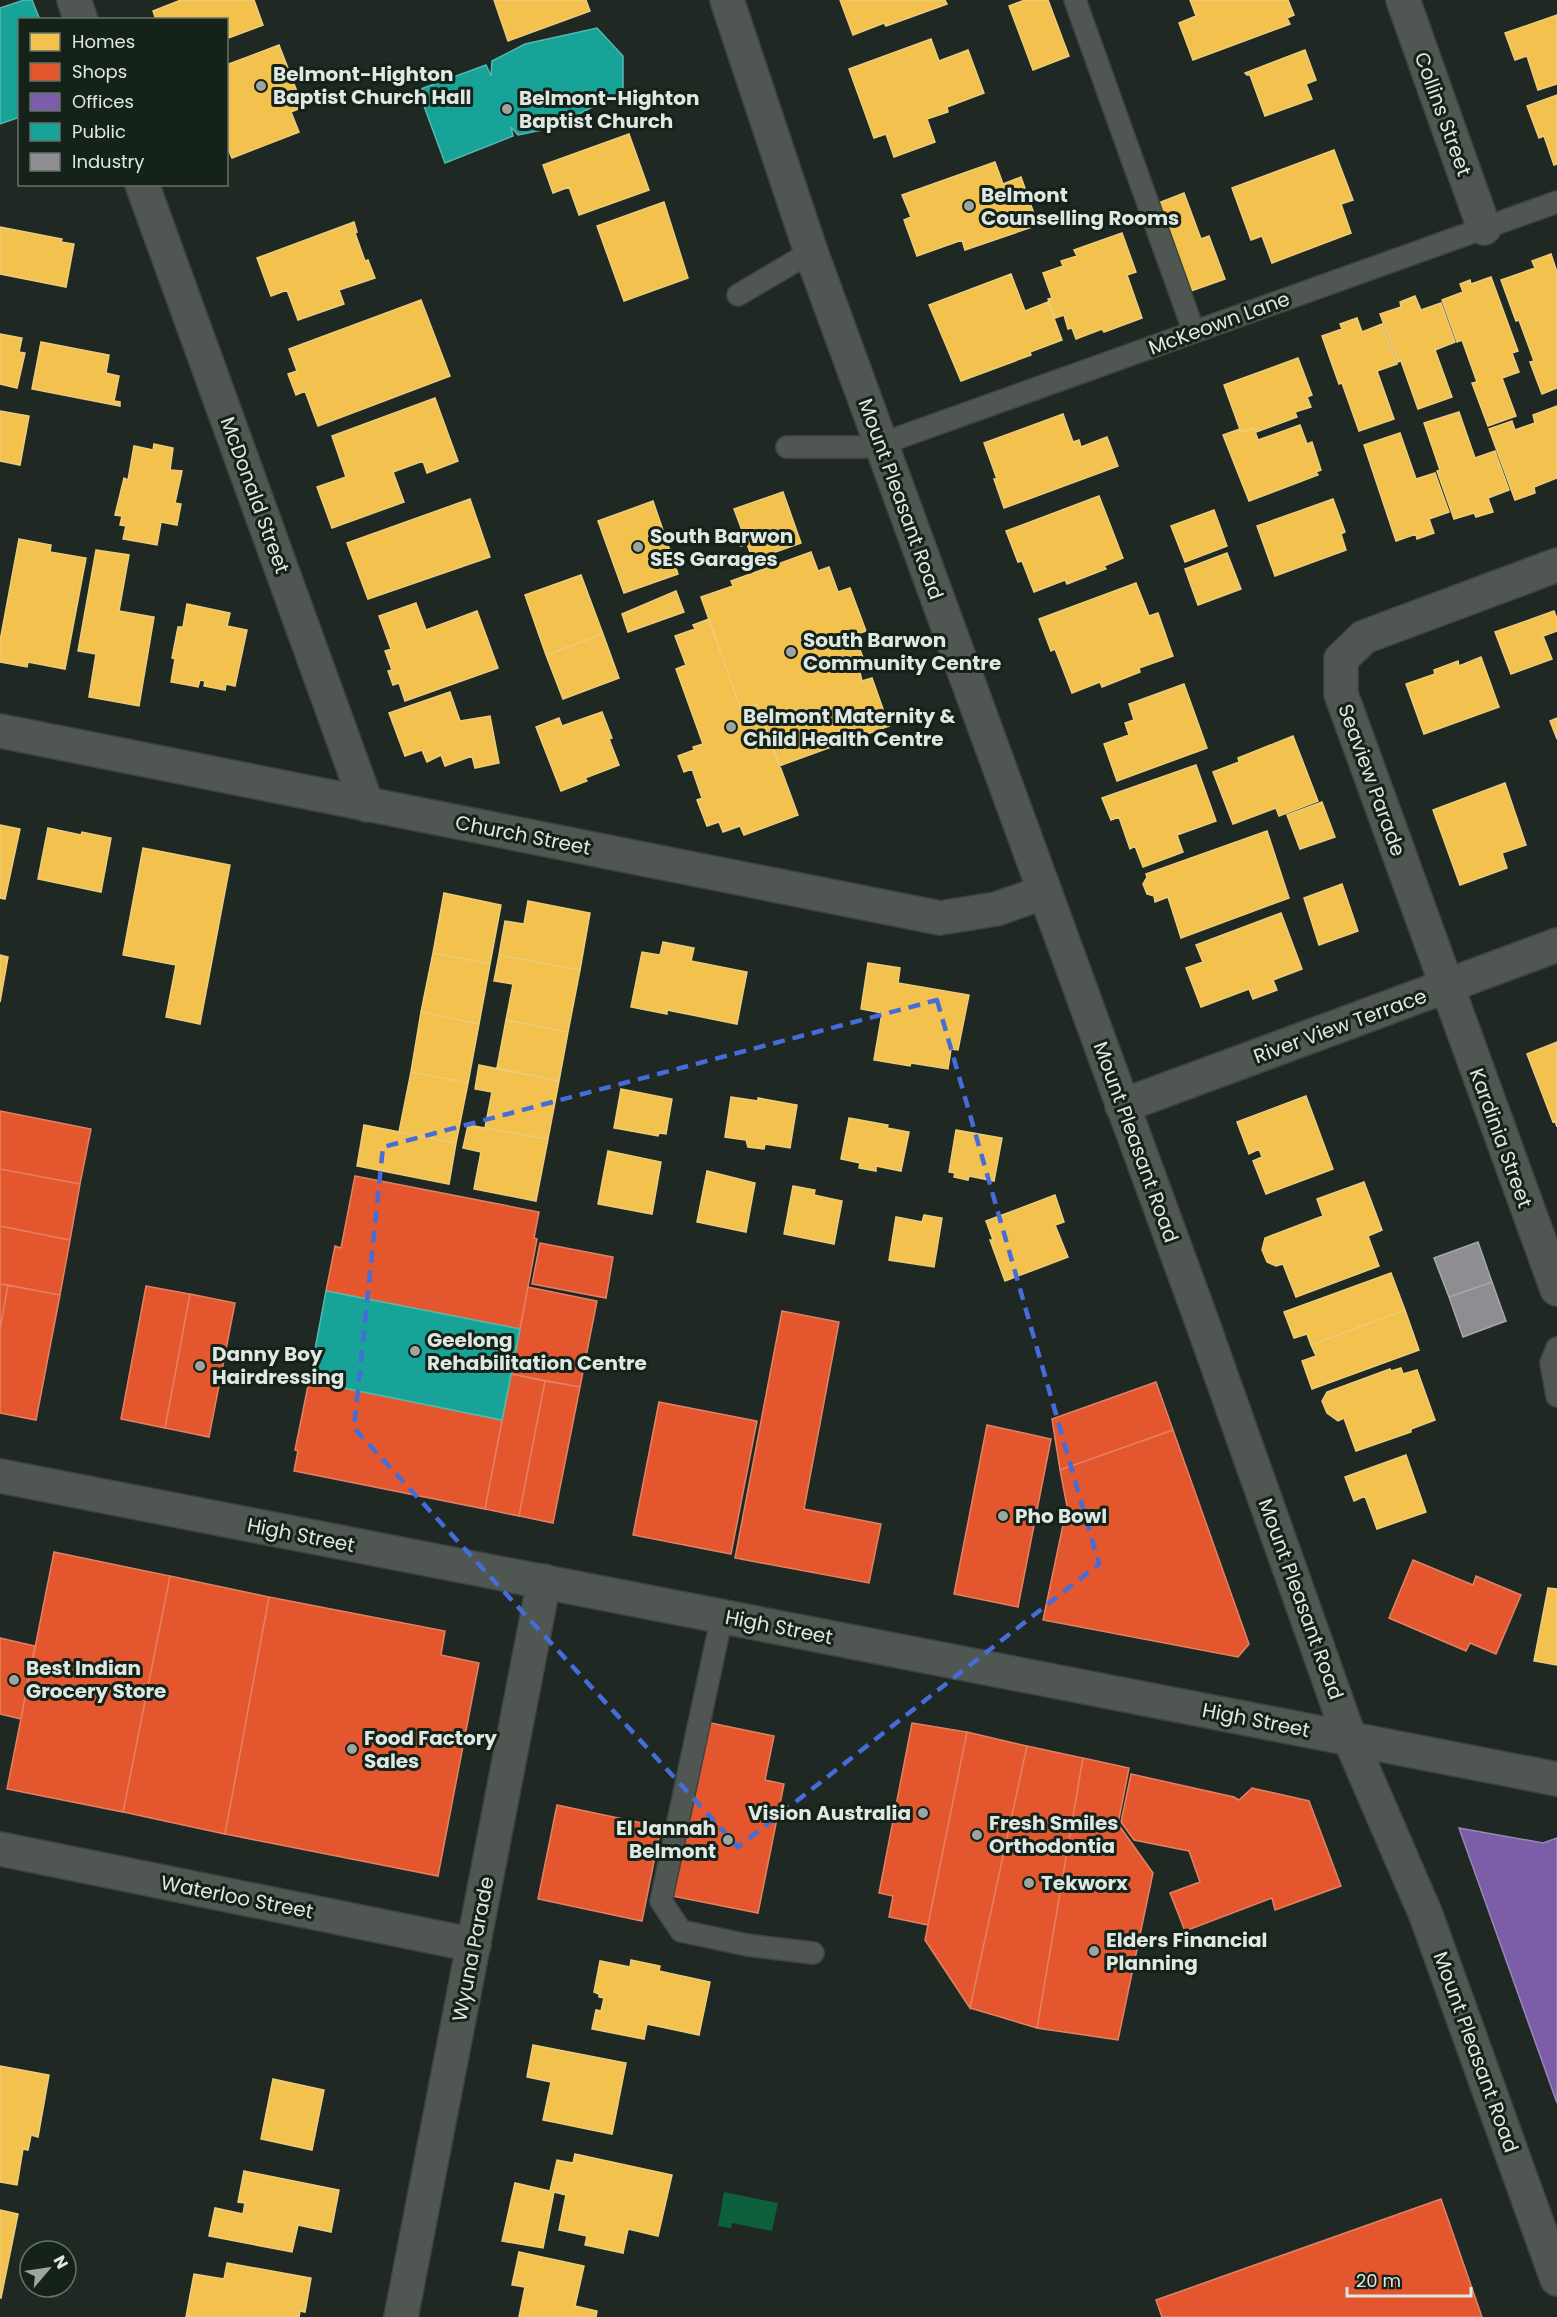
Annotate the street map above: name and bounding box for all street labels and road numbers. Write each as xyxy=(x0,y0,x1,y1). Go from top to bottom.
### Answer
street label: Collins Street xyxy=(1408,48,1478,180)
street label: McKeown Lane xyxy=(1144,284,1294,362)
street label: Mount Pleasant Road xyxy=(852,395,950,603)
street label: McDonald Street xyxy=(214,413,296,577)
street label: Seaview Parade xyxy=(1331,700,1413,860)
street label: Church Street xyxy=(453,808,593,862)
street label: River View Terrace xyxy=(1250,982,1430,1070)
street label: Mount Pleasant Road xyxy=(1087,1038,1185,1246)
street label: Kardinia Street xyxy=(1463,1064,1539,1212)
street label: Mount Pleasant Road xyxy=(1252,1495,1350,1703)
street label: High Street xyxy=(245,1511,357,1559)
street label: High Street xyxy=(723,1603,835,1651)
street label: High Street xyxy=(1200,1696,1312,1744)
street label: Waterloo Street xyxy=(158,1869,316,1925)
street label: Wyuna Parade xyxy=(445,1874,501,2024)
street label: Mount Pleasant Road xyxy=(1427,1948,1525,2156)

